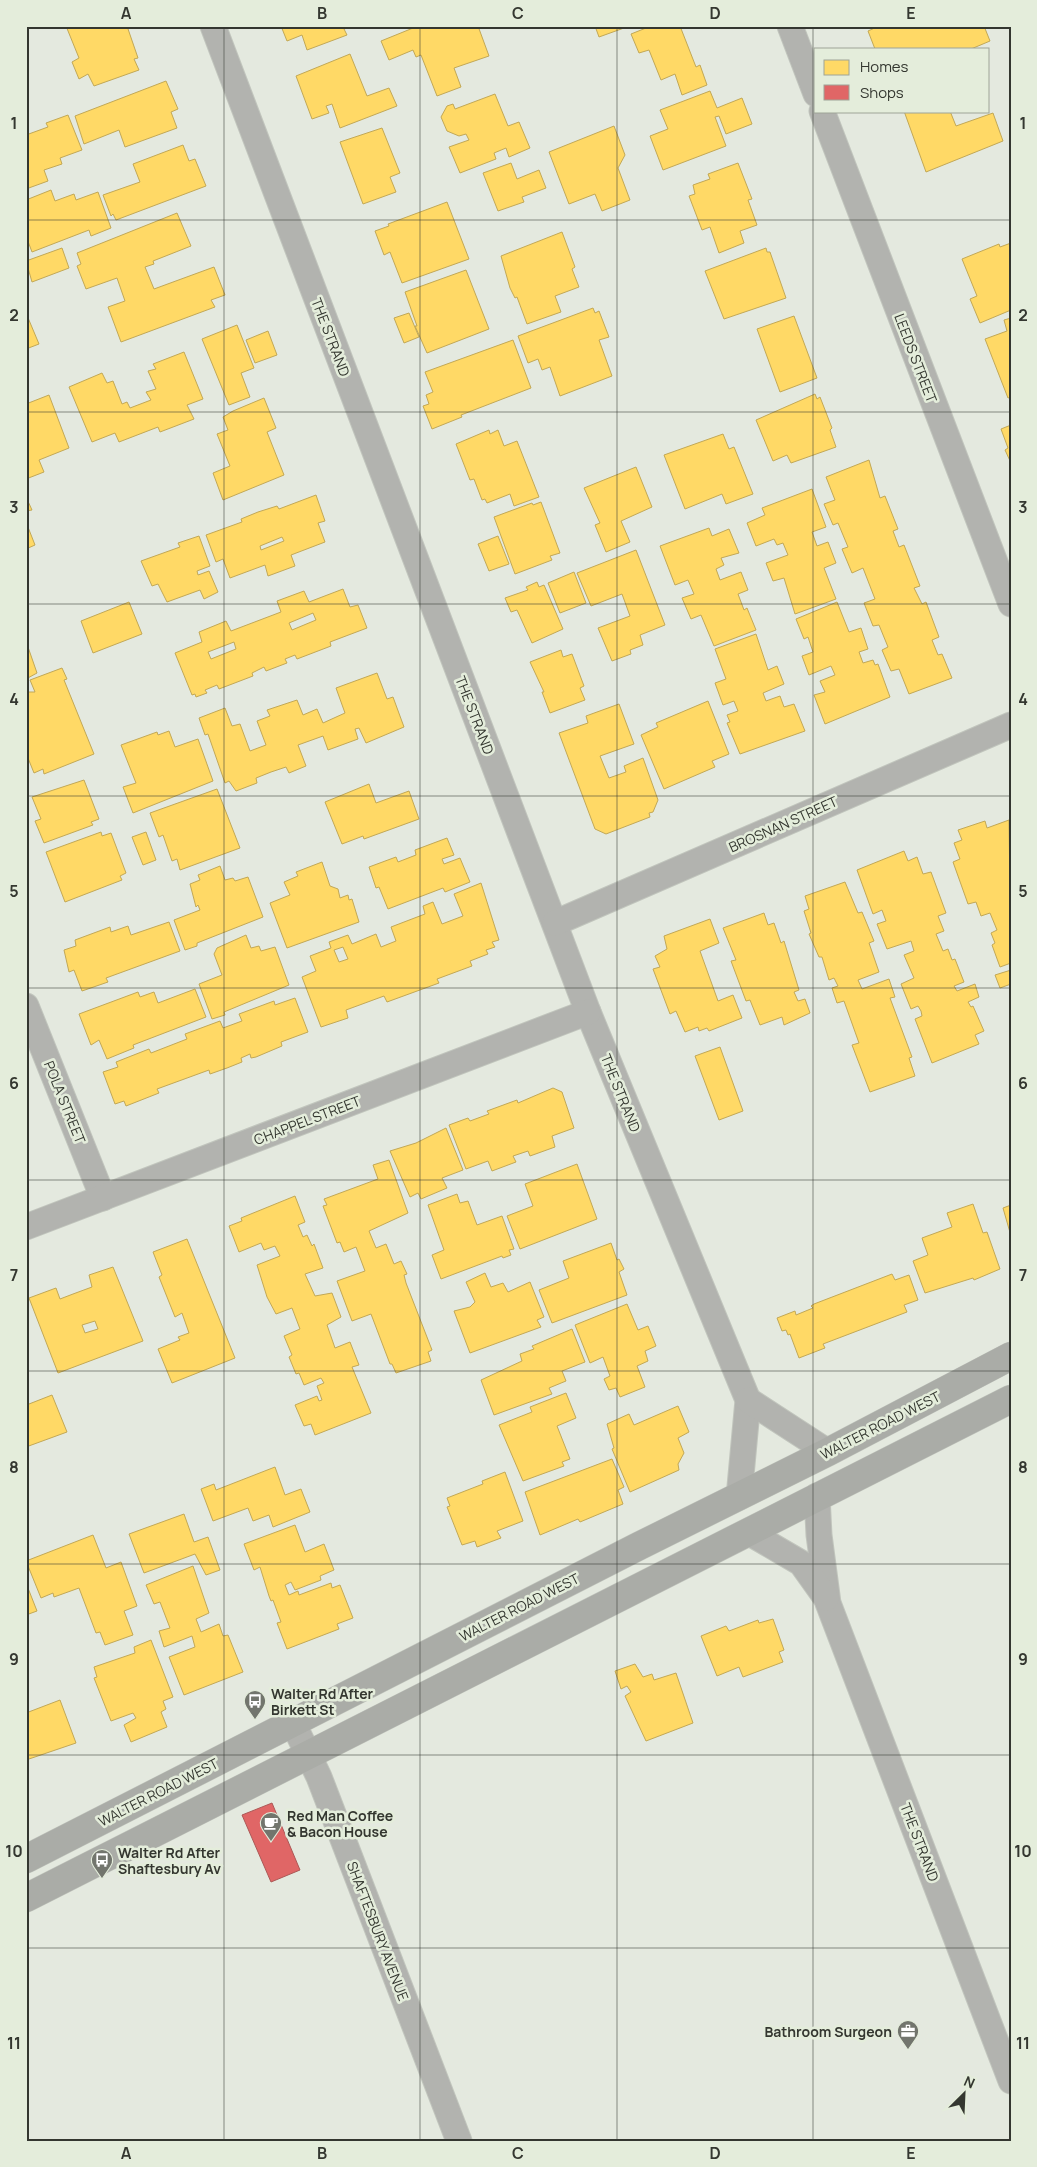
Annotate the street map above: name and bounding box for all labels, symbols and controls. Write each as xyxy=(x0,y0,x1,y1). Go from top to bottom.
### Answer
text: A xyxy=(121,2,132,24)
text: B xyxy=(317,2,327,24)
text: C xyxy=(512,2,524,24)
text: D xyxy=(709,2,721,24)
text: E xyxy=(906,2,916,24)
legend xyxy=(814,48,990,112)
text: Homes xyxy=(860,56,909,77)
text: Shops xyxy=(860,82,904,103)
text: 1 xyxy=(10,112,18,134)
text: 1 xyxy=(1019,112,1027,134)
street label: THE STRAND xyxy=(307,295,355,379)
text: 2 xyxy=(9,304,19,326)
text: 2 xyxy=(1018,304,1028,326)
street label: LEEDS STREET xyxy=(890,311,942,406)
text: 3 xyxy=(9,496,19,518)
text: 3 xyxy=(1018,496,1028,518)
street label: THE STRAND xyxy=(451,673,499,757)
text: 4 xyxy=(9,688,19,710)
text: 4 xyxy=(1018,688,1028,710)
street label: BROSNAN STREET xyxy=(726,791,841,856)
text: 5 xyxy=(9,880,19,902)
text: 5 xyxy=(1018,880,1028,902)
street label: THE STRAND xyxy=(597,1051,645,1135)
street label: POLA STREET xyxy=(40,1058,90,1147)
text: 6 xyxy=(9,1072,19,1094)
text: 6 xyxy=(1018,1072,1028,1094)
street label: CHAPPEL STREET xyxy=(251,1091,364,1149)
text: 7 xyxy=(10,1264,18,1286)
text: 7 xyxy=(1019,1264,1027,1286)
street label: WALTER ROAD WEST xyxy=(817,1386,944,1463)
text: 8 xyxy=(9,1456,19,1478)
text: 8 xyxy=(1018,1456,1028,1478)
street label: WALTER ROAD WEST xyxy=(456,1568,583,1645)
text: 9 xyxy=(9,1648,19,1670)
text: 9 xyxy=(1018,1648,1028,1670)
place label: Walter Rd After Birkett St xyxy=(271,1684,374,1719)
bus stop icon: Walter Rd After Birkett St xyxy=(243,1689,267,1720)
street label: WALTER ROAD WEST xyxy=(95,1753,222,1830)
street label: THE STRAND xyxy=(896,1800,944,1884)
place label: Red Man Coffee & Bacon House xyxy=(287,1806,393,1841)
cafe icon: Red Man Coffee & Bacon House xyxy=(259,1811,283,1842)
text: 10 xyxy=(5,1840,23,1862)
text: 10 xyxy=(1014,1840,1032,1862)
place label: Walter Rd After Shaftesbury Av xyxy=(118,1843,221,1878)
bus stop icon: Walter Rd After Shaftesbury Av xyxy=(90,1848,114,1879)
street label: SHAFTESBURY AVENUE xyxy=(343,1859,413,2003)
office icon: Bathroom Surgeon xyxy=(896,2019,920,2050)
place label: Bathroom Surgeon xyxy=(764,2022,892,2041)
text: 11 xyxy=(7,2032,21,2054)
text: 11 xyxy=(1016,2032,1030,2054)
north arrow xyxy=(940,2070,990,2120)
text: N xyxy=(961,2071,978,2092)
text: A xyxy=(121,2142,132,2164)
text: B xyxy=(317,2142,327,2164)
text: C xyxy=(512,2142,524,2164)
text: D xyxy=(709,2142,721,2164)
text: E xyxy=(906,2142,916,2164)

